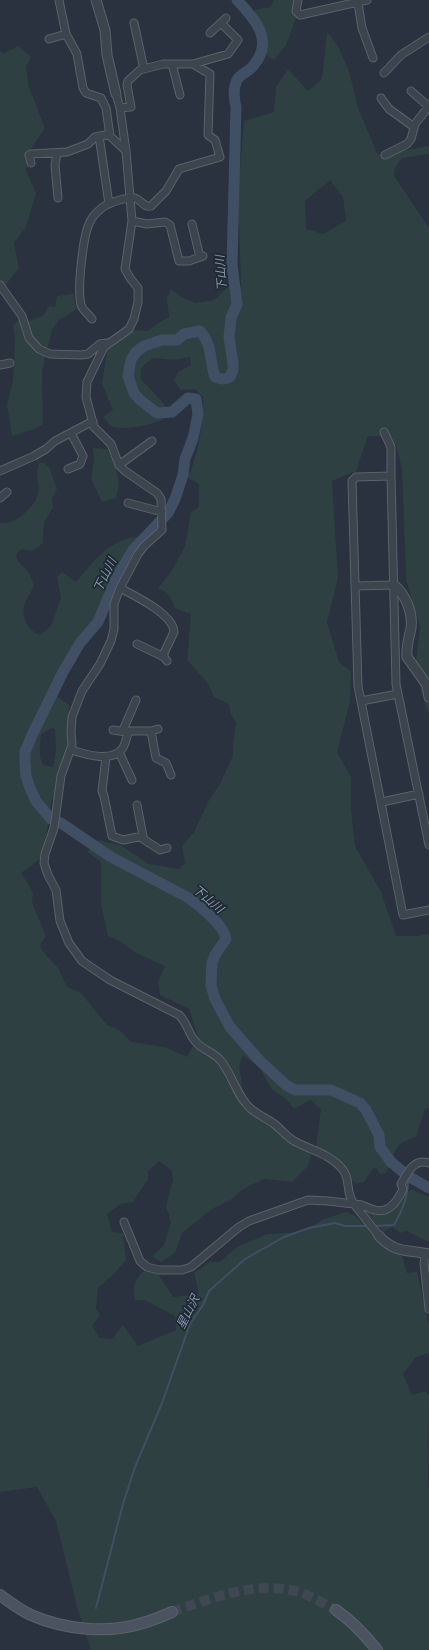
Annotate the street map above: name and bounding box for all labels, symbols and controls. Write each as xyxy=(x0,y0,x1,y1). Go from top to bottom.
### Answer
water label: 下山川 xyxy=(213,253,229,291)
water label: 下山川 xyxy=(91,554,120,594)
water label: 下山川 xyxy=(190,882,228,917)
water label: 星山沢 xyxy=(174,1291,203,1331)

